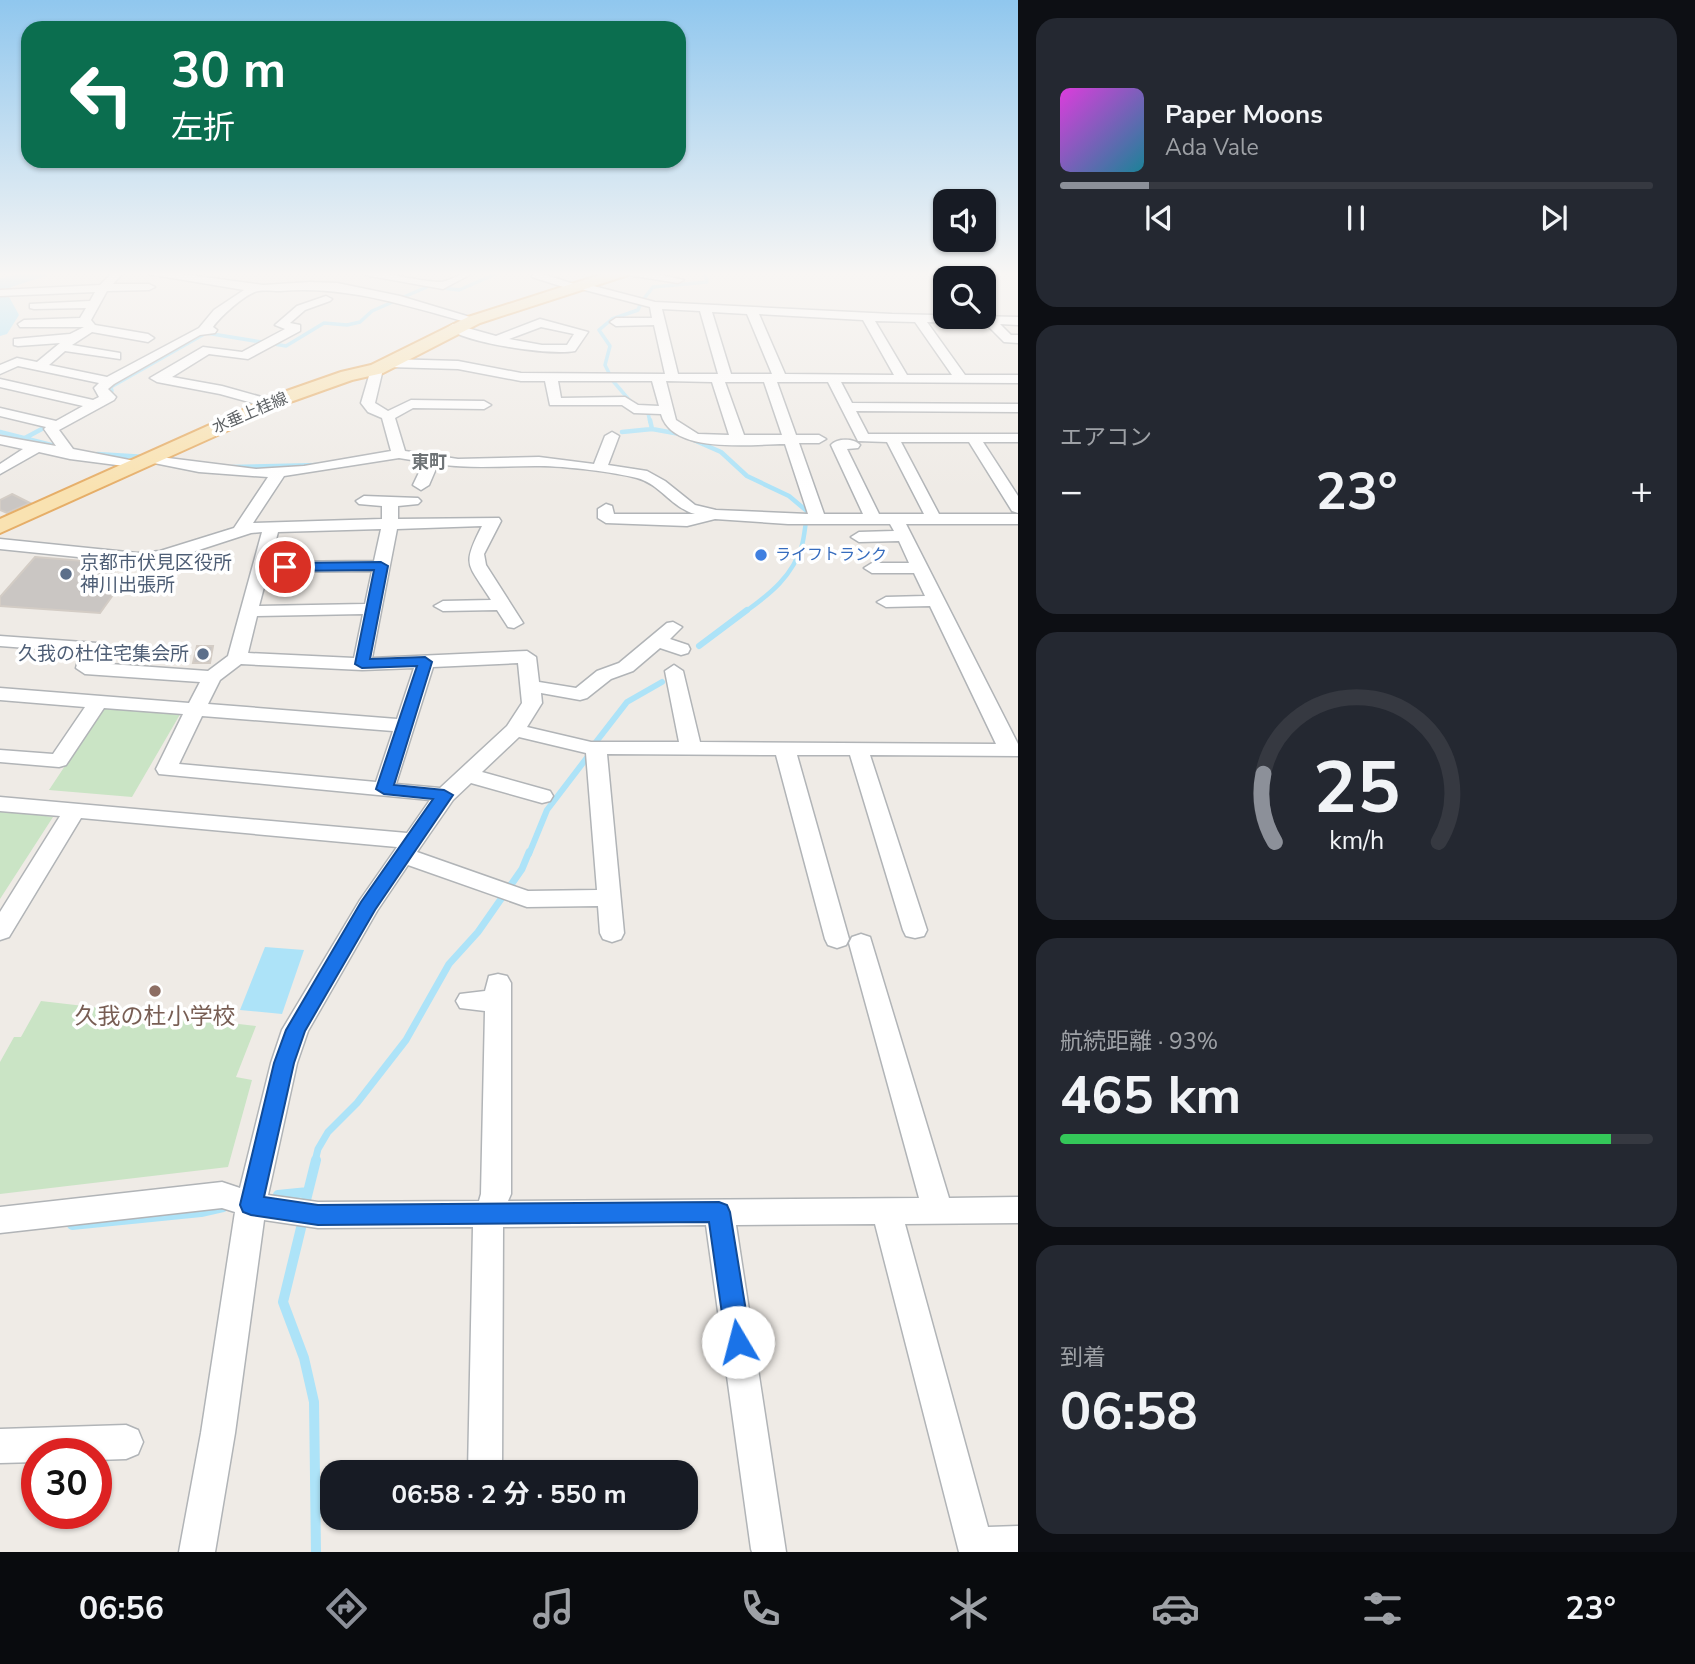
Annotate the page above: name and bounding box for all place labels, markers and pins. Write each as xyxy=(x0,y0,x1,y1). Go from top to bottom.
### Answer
pin xyxy=(255,537,315,597)
place label: ライフトランク xyxy=(775,544,887,566)
marker: ライフトランク xyxy=(753,547,769,563)
place label: 京都市伏見区役所 神川出張所 xyxy=(80,550,232,598)
marker: 京都市伏見区役所 神川出張所 xyxy=(58,566,74,582)
place label: 久我の杜住宅集会所 xyxy=(18,641,189,667)
marker: 久我の杜住宅集会所 xyxy=(195,646,211,662)
marker: 久我の杜小学校 xyxy=(147,983,163,999)
place label: 久我の杜小学校 xyxy=(75,1001,236,1032)

